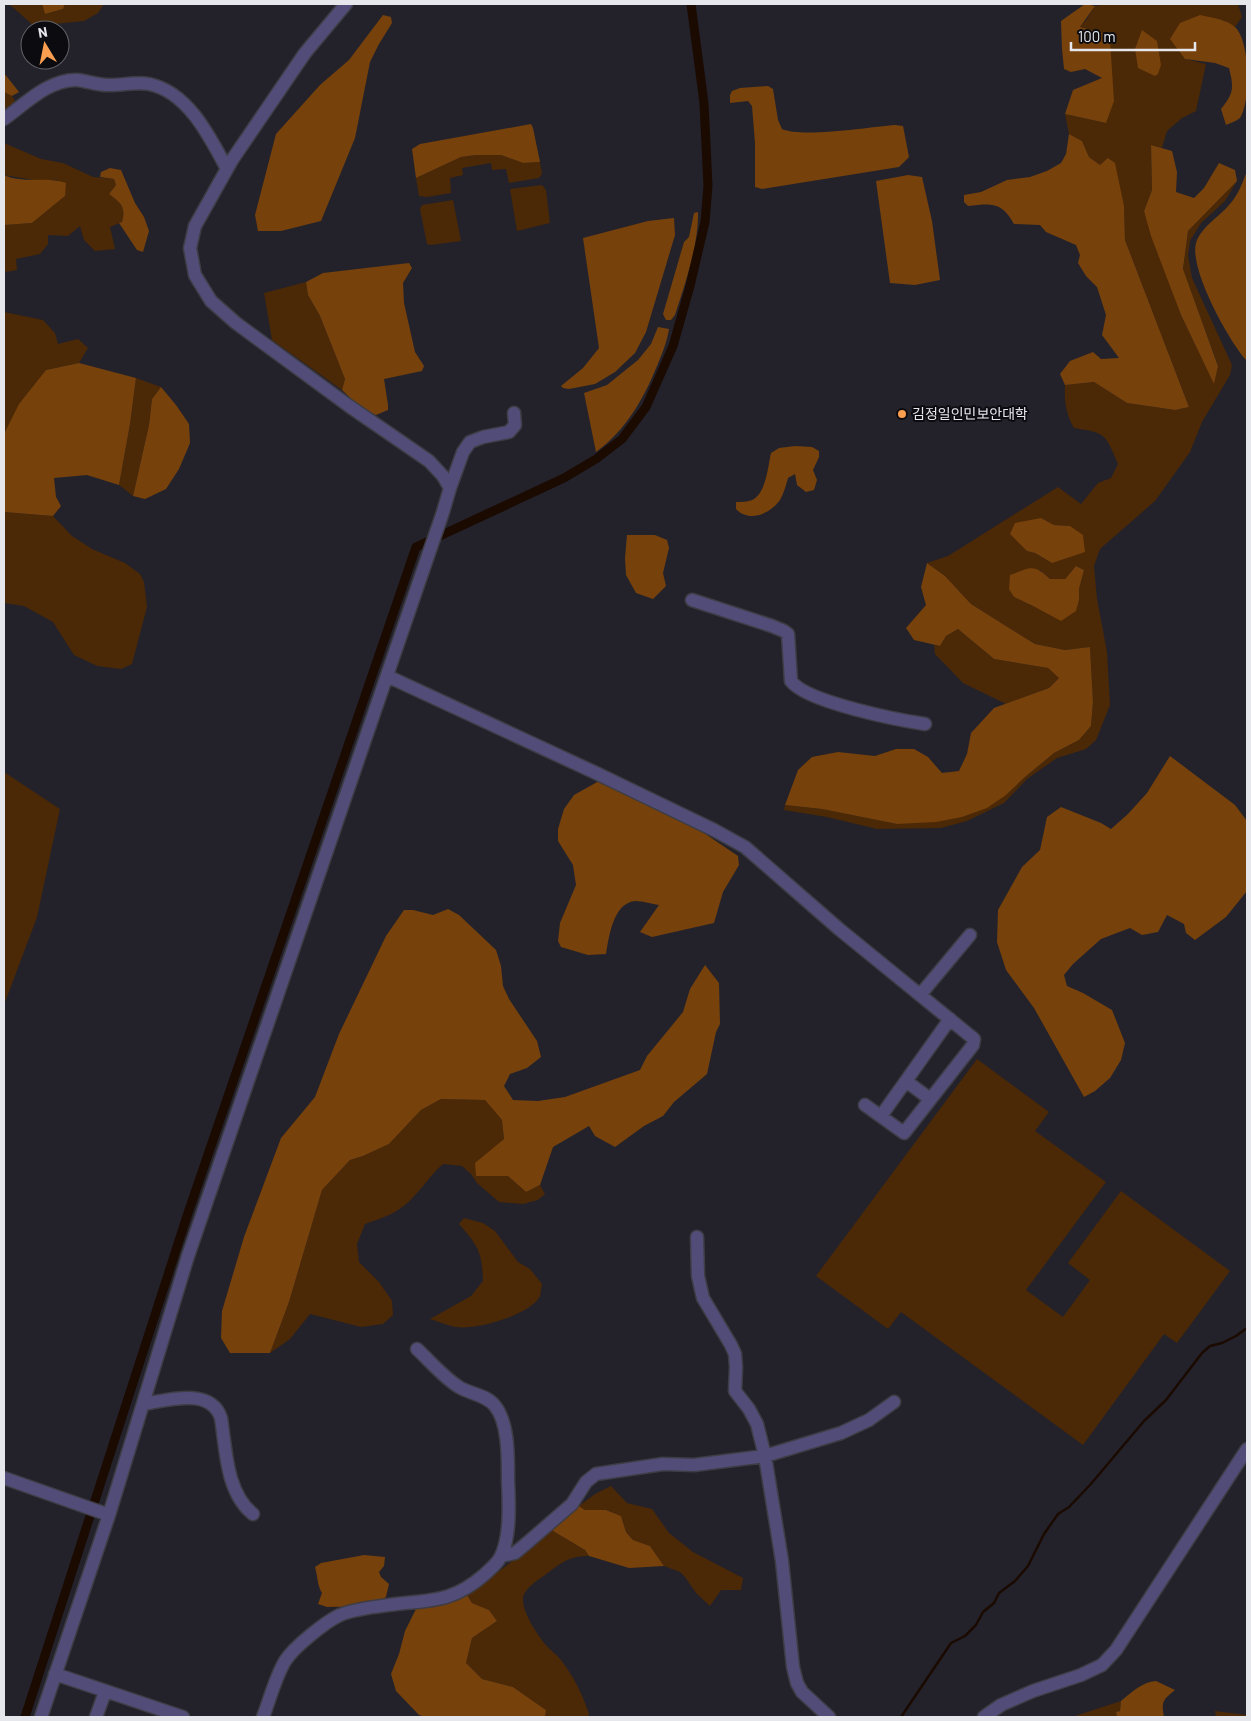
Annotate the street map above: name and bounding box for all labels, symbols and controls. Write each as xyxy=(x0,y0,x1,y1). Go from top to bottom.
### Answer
north arrow xyxy=(20,20,70,70)
scale bar xyxy=(1071,20,1195,52)
text: N xyxy=(37,23,49,41)
text: 100 m xyxy=(1078,27,1116,45)
place label: 김정일인민보안대학 xyxy=(912,405,1028,422)
marker: 김정일인민보안대학 xyxy=(896,408,908,420)

